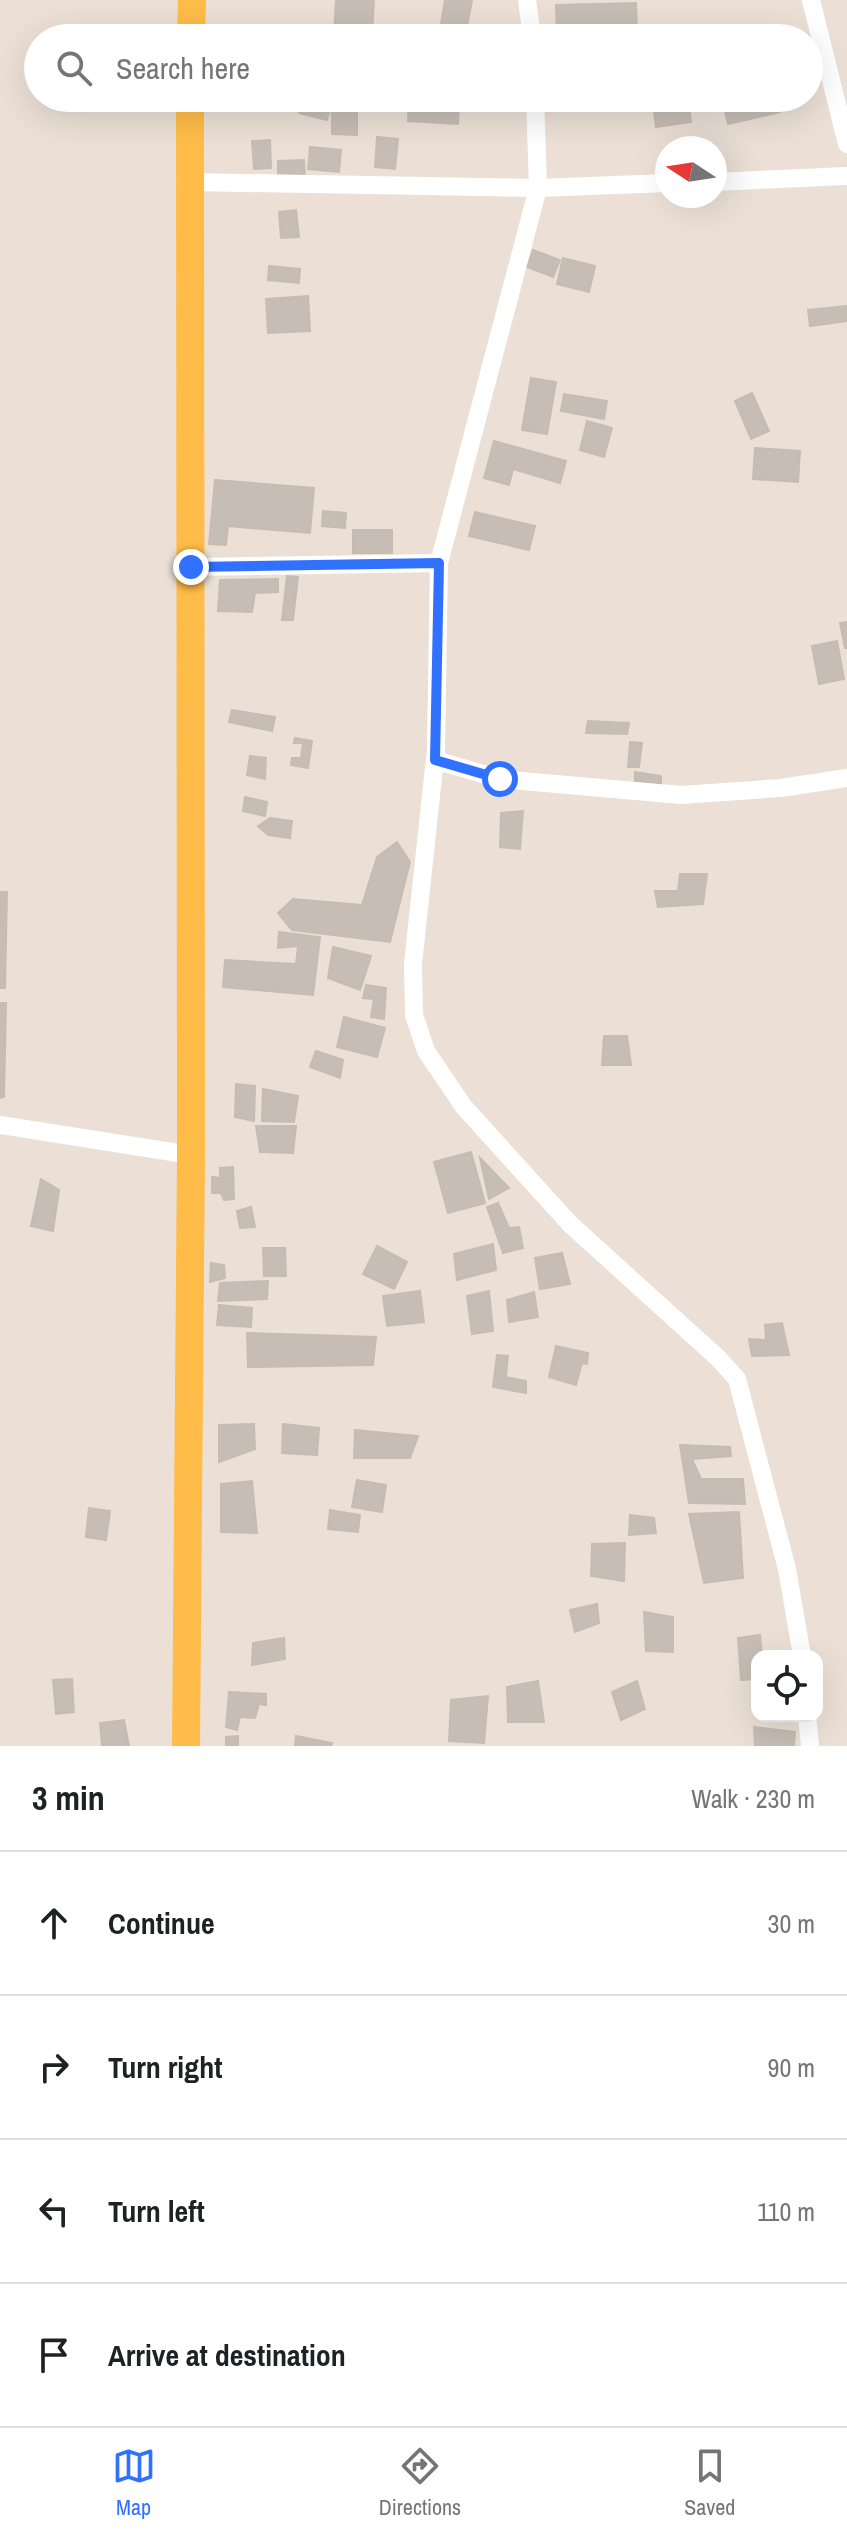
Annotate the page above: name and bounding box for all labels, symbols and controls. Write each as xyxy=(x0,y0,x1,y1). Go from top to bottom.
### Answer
search box xyxy=(24,24,823,112)
icon: search xyxy=(52,46,96,90)
text: Search here xyxy=(116,48,250,88)
north arrow xyxy=(655,136,727,208)
route end xyxy=(173,549,209,585)
route start xyxy=(482,761,518,797)
map controls xyxy=(751,1650,823,1722)
button: locate xyxy=(751,1650,823,1722)
text: 3 min xyxy=(32,1775,105,1821)
text: Walk · 230 m xyxy=(691,1781,815,1816)
icon: ahead xyxy=(32,1901,76,1945)
text: Continue xyxy=(108,1903,215,1943)
text: 30 m xyxy=(768,1906,815,1941)
icon: right xyxy=(32,2045,76,2089)
text: Turn right xyxy=(108,2047,222,2087)
text: 90 m xyxy=(768,2050,815,2085)
icon: left xyxy=(32,2189,76,2233)
text: Turn left xyxy=(108,2191,205,2231)
text: 110 m xyxy=(757,2194,815,2229)
icon: arrive xyxy=(32,2333,76,2377)
text: Arrive at destination xyxy=(108,2335,346,2375)
tab: Map xyxy=(112,2444,156,2522)
tab: Directions xyxy=(379,2444,461,2522)
tab: Saved xyxy=(684,2444,735,2522)

